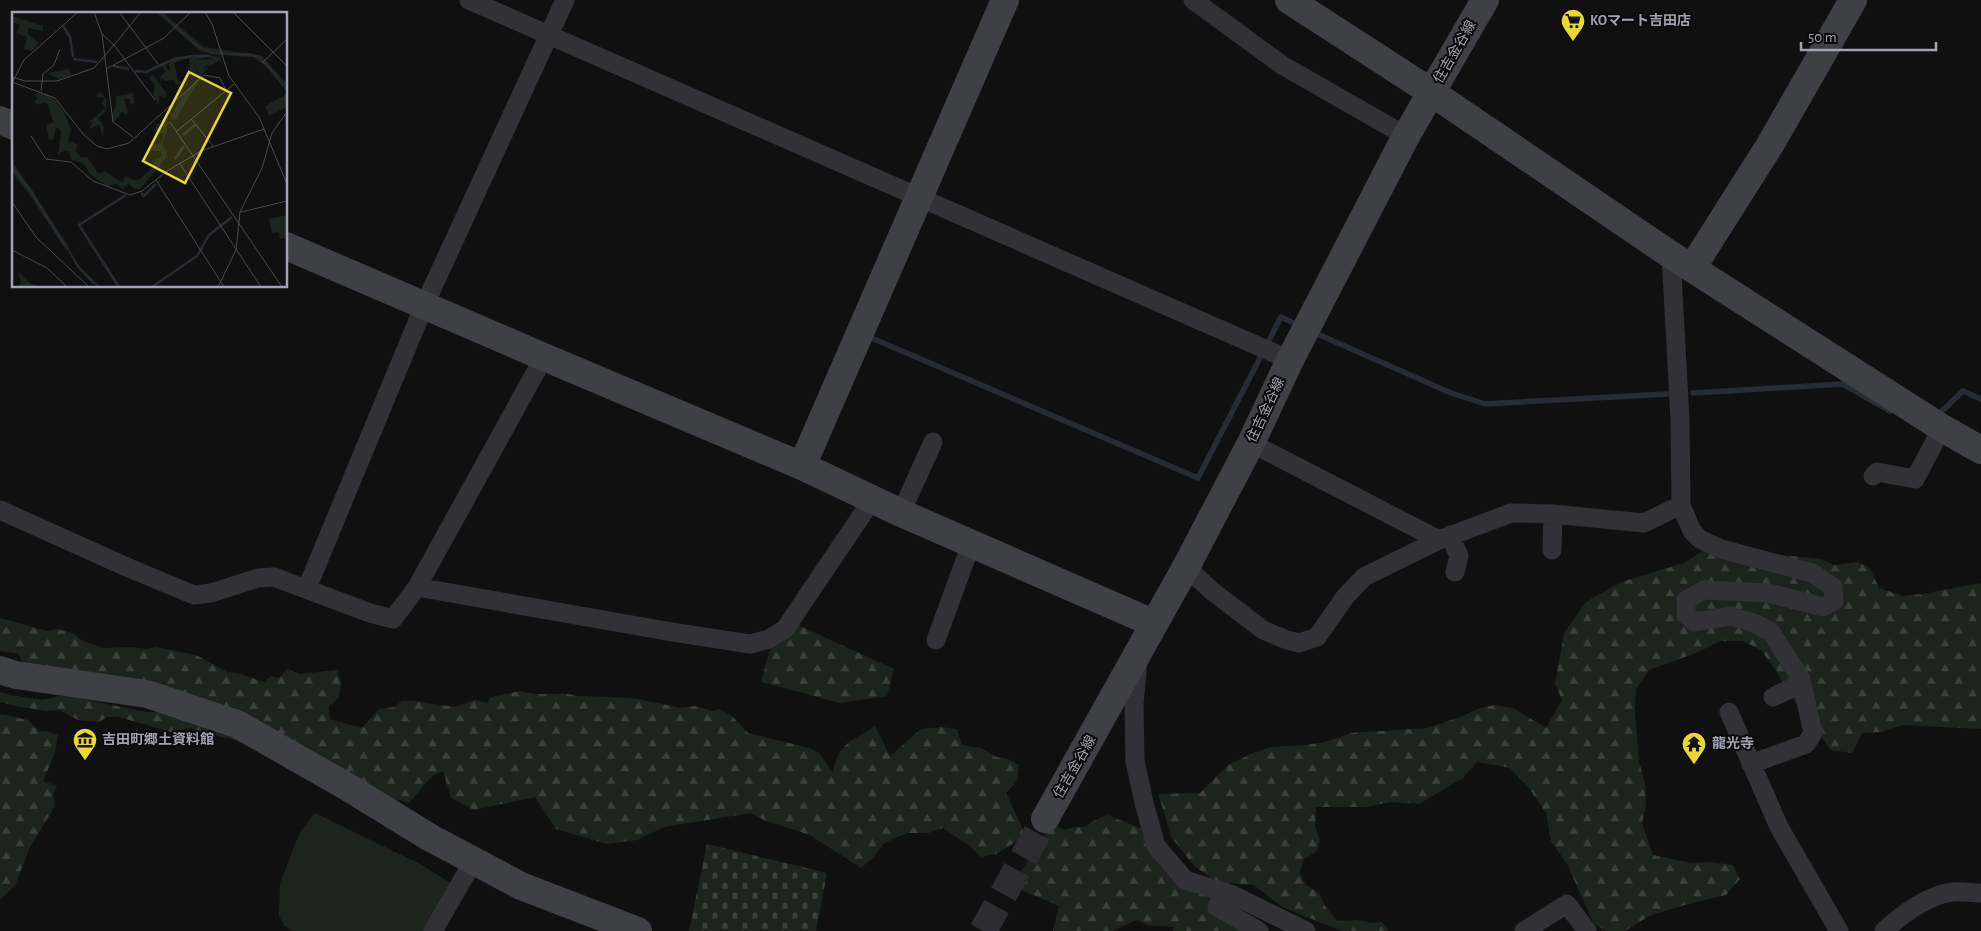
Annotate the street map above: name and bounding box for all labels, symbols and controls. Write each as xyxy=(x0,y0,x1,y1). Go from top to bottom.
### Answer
supermarket icon: KOマート吉田店 xyxy=(1560,8,1586,42)
inset map xyxy=(12,12,288,288)
place label: KOマート吉田店 xyxy=(1590,13,1691,28)
street label: 住吉金谷線 xyxy=(1431,18,1479,86)
scale bar xyxy=(1801,20,1936,52)
text: 50 m xyxy=(1808,30,1837,45)
street label: 住吉金谷線 xyxy=(1244,375,1287,445)
museum icon: 吉田町郷土資料館 xyxy=(72,727,98,761)
place label: 吉田町郷土資料館 xyxy=(102,731,214,747)
temple icon: 龍光寺 xyxy=(1681,731,1707,765)
street label: 住吉金谷線 xyxy=(1051,733,1099,801)
place label: 龍光寺 xyxy=(1712,736,1754,751)

